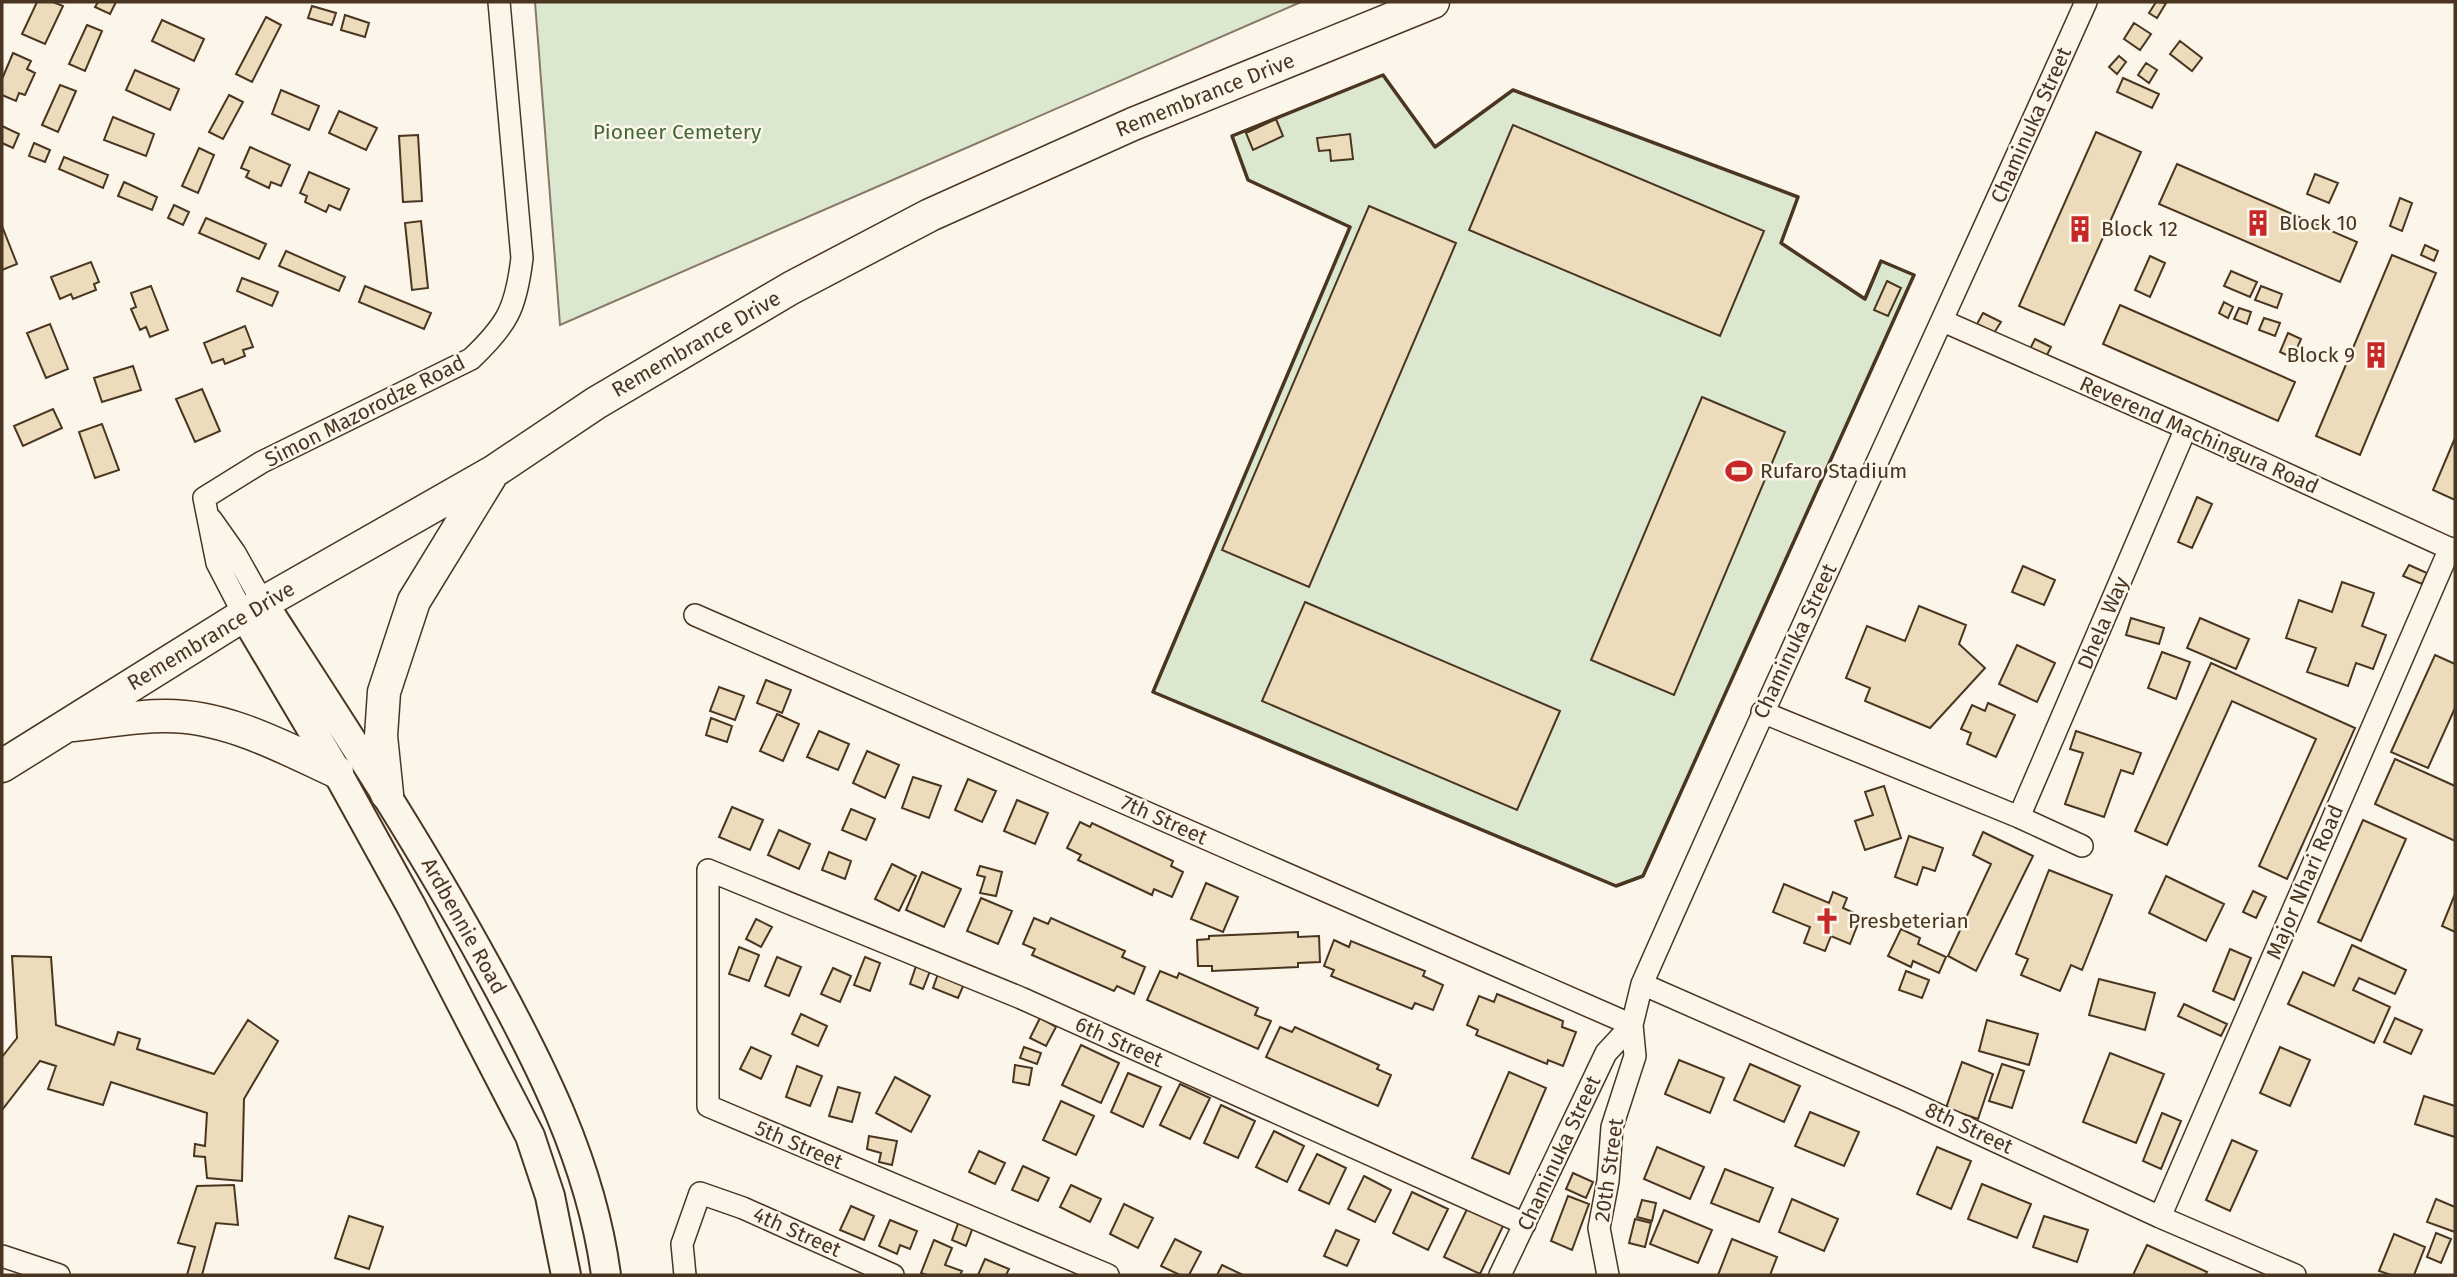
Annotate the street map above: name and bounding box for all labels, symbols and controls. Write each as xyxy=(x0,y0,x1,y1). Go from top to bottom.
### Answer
street label: Chaminuka Street xyxy=(1985,43,2077,207)
street label: Remembrance Drive xyxy=(1112,47,1298,143)
park label: Pioneer Cemetery xyxy=(593,119,762,145)
building icon: Block 10 xyxy=(2243,208,2273,238)
place label: Block 10 xyxy=(2279,210,2357,236)
building icon: Block 12 xyxy=(2065,214,2095,244)
place label: Block 12 xyxy=(2101,216,2178,242)
street label: Remembrance Drive xyxy=(607,285,785,403)
building icon: Block 9 xyxy=(2361,340,2391,370)
place label: Block 9 xyxy=(2287,342,2355,368)
street label: Simon Mazorodze Road xyxy=(260,349,470,473)
street label: Reverend Machingura Road xyxy=(2075,370,2323,500)
sports icon: Rufaro Stadium xyxy=(1724,456,1754,486)
place label: Rufaro Stadium xyxy=(1760,458,1907,484)
street label: Chaminuka Street xyxy=(1748,559,1842,723)
street label: Dhela Way xyxy=(2072,572,2134,673)
street label: Remembrance Drive xyxy=(123,576,299,696)
street label: 7th Street xyxy=(1117,789,1212,851)
street label: Major Nhari Road xyxy=(2261,801,2349,963)
street label: Ardbennie Road xyxy=(416,853,512,999)
church icon: Presbeterian xyxy=(1812,906,1842,936)
place label: Presbeterian xyxy=(1848,908,1969,934)
street label: 6th Street xyxy=(1071,1011,1167,1073)
street label: Chaminuka Street xyxy=(1512,1071,1606,1235)
street label: 8th Street xyxy=(1921,1096,2017,1160)
street label: 5th Street xyxy=(751,1115,847,1175)
street label: 20th Street xyxy=(1589,1116,1629,1224)
street label: 4th Street xyxy=(749,1201,845,1263)

